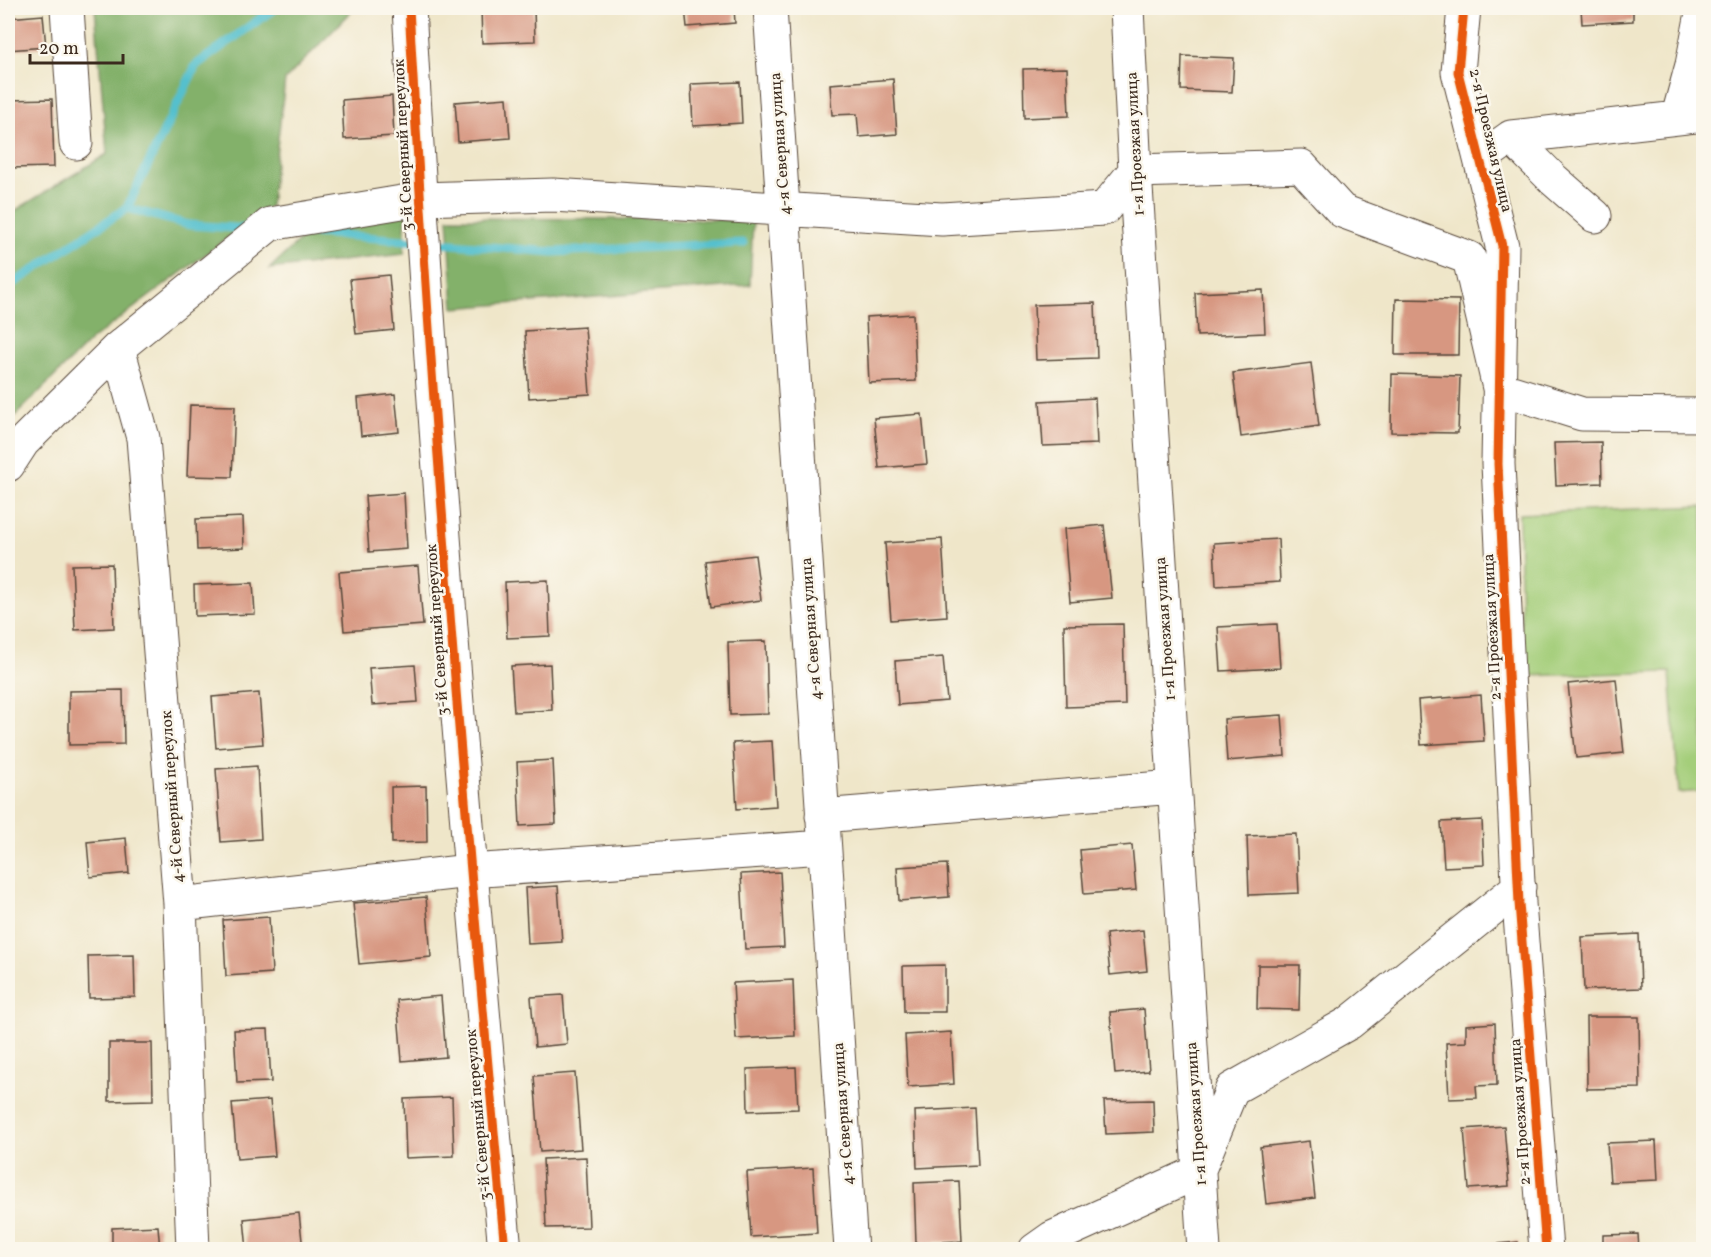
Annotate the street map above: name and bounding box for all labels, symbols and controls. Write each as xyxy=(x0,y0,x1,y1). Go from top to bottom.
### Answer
scale bar xyxy=(30,27,123,65)
text: 20 m xyxy=(39,37,79,62)
street label: 3-й Северный переулок xyxy=(388,58,419,231)
street label: 2-я Проезжая улица xyxy=(1463,66,1517,215)
street label: 1-я Проезжая улица xyxy=(1121,71,1151,217)
street label: 4-я Северная улица xyxy=(765,72,797,216)
street label: 3-й Северный переулок xyxy=(421,543,455,717)
street label: 2-я Проезжая улица xyxy=(1478,553,1508,701)
street label: 1-я Проезжая улица xyxy=(1150,556,1182,702)
street label: 4-я Северная улица xyxy=(796,557,828,701)
street label: 4-й Северный переулок xyxy=(156,709,190,884)
street label: 3-й Северный переулок xyxy=(460,1028,497,1202)
street label: 2-я Проезжая улица xyxy=(1505,1038,1537,1186)
street label: 1-я Проезжая улица xyxy=(1181,1041,1213,1187)
street label: 4-я Северная улица xyxy=(828,1042,860,1186)

